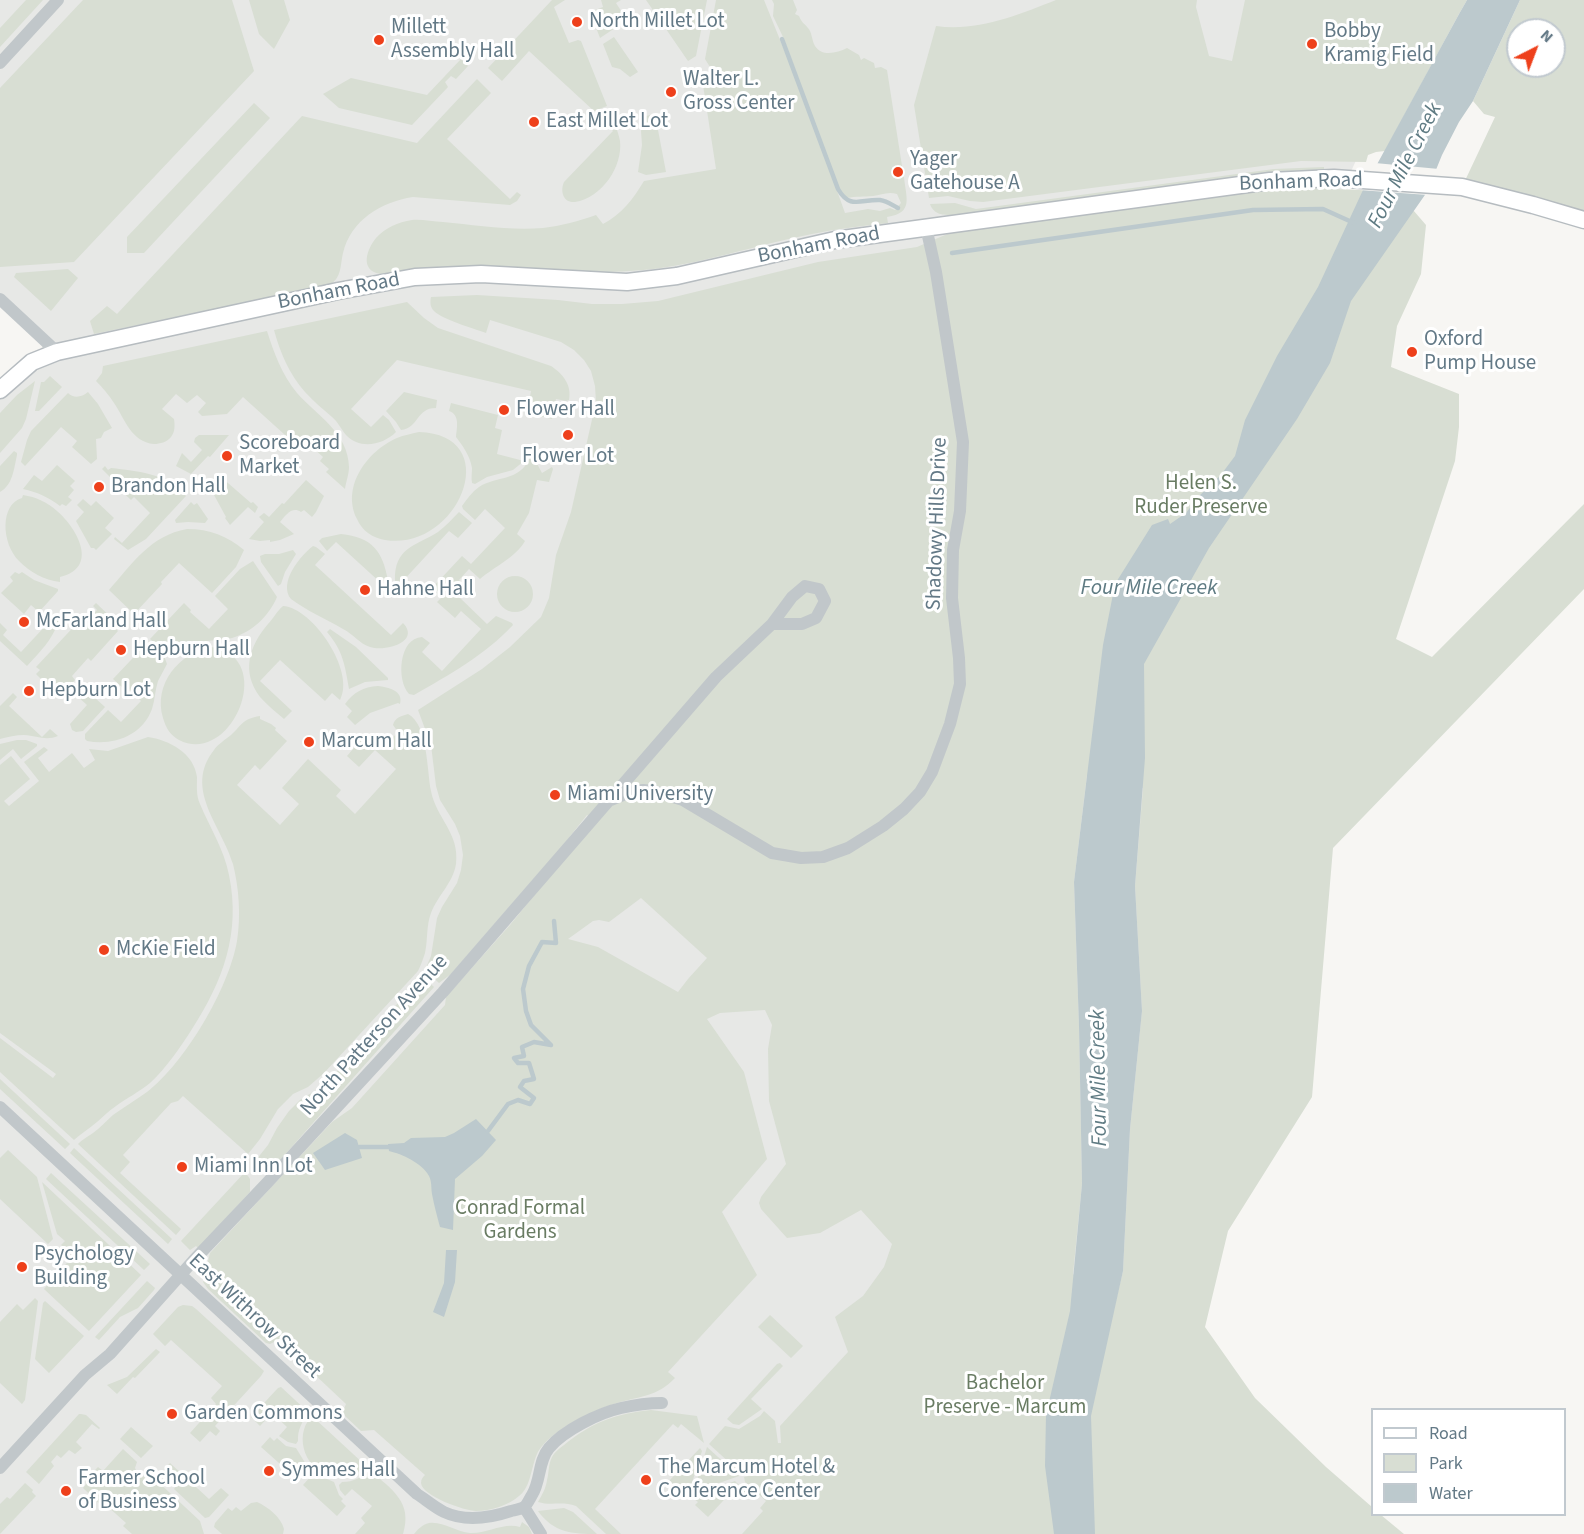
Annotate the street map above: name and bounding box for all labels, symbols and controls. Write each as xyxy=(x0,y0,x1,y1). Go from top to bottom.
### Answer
place label: North Millet Lot xyxy=(589,9,725,35)
place label: Millett Assembly Hall xyxy=(391,15,514,65)
marker: North Millet Lot xyxy=(570,15,584,29)
north arrow xyxy=(1506,18,1566,78)
place label: Bobby Kramig Field xyxy=(1324,19,1434,69)
text: N xyxy=(1535,24,1558,48)
marker: Millett Assembly Hall xyxy=(372,33,386,47)
marker: Bobby Kramig Field xyxy=(1305,37,1319,51)
place label: Walter L. Gross Center xyxy=(683,67,795,117)
marker: Walter L. Gross Center xyxy=(664,85,678,99)
water label: Four Mile Creek xyxy=(1363,99,1449,233)
place label: East Millet Lot xyxy=(546,109,668,135)
marker: East Millet Lot xyxy=(527,115,541,129)
place label: Yager Gatehouse A xyxy=(910,147,1020,197)
marker: Yager Gatehouse A xyxy=(891,165,905,179)
street label: Bonham Road xyxy=(1239,168,1363,198)
street label: Bonham Road xyxy=(756,222,882,270)
street label: Bonham Road xyxy=(276,268,402,316)
place label: Oxford Pump House xyxy=(1424,327,1536,377)
marker: Oxford Pump House xyxy=(1405,345,1419,359)
place label: Flower Hall xyxy=(516,397,615,423)
marker: Flower Hall xyxy=(497,403,511,417)
marker: Flower Lot xyxy=(561,428,575,442)
place label: Scoreboard Market xyxy=(239,431,340,481)
street label: Shadowy Hills Drive xyxy=(922,437,954,611)
place label: Flower Lot xyxy=(522,444,614,470)
marker: Scoreboard Market xyxy=(220,449,234,463)
park label: Helen S. Ruder Preserve xyxy=(1134,471,1268,521)
place label: Brandon Hall xyxy=(111,474,226,500)
marker: Brandon Hall xyxy=(92,480,106,494)
water label: Four Mile Creek xyxy=(1080,576,1218,602)
place label: Hahne Hall xyxy=(377,577,474,603)
marker: Hahne Hall xyxy=(358,583,372,597)
place label: McFarland Hall xyxy=(36,609,167,635)
marker: McFarland Hall xyxy=(17,615,31,629)
place label: Hepburn Hall xyxy=(133,637,250,663)
marker: Hepburn Hall xyxy=(114,643,128,657)
place label: Hepburn Lot xyxy=(41,678,151,704)
marker: Hepburn Lot xyxy=(22,684,36,698)
place label: Marcum Hall xyxy=(321,729,432,755)
marker: Marcum Hall xyxy=(302,735,316,749)
place label: Miami University xyxy=(567,782,713,808)
marker: Miami University xyxy=(548,788,562,802)
place label: McKie Field xyxy=(116,937,216,963)
marker: McKie Field xyxy=(97,943,111,957)
street label: North Patterson Avenue xyxy=(296,950,454,1122)
water label: Four Mile Creek xyxy=(1086,1009,1114,1147)
place label: Miami Inn Lot xyxy=(194,1154,313,1180)
marker: Miami Inn Lot xyxy=(175,1160,189,1174)
park label: Conrad Formal Gardens xyxy=(455,1196,585,1246)
place label: Psychology Building xyxy=(34,1242,134,1292)
street label: East Withrow Street xyxy=(183,1249,325,1385)
marker: Psychology Building xyxy=(15,1260,29,1274)
park label: Bachelor Preserve - Marcum xyxy=(924,1371,1086,1421)
place label: Garden Commons xyxy=(184,1401,342,1427)
marker: Garden Commons xyxy=(165,1407,179,1421)
legend xyxy=(1371,1408,1566,1516)
text: Road xyxy=(1429,1421,1468,1446)
text: Park xyxy=(1429,1451,1463,1476)
place label: The Marcum Hotel & Conference Center xyxy=(658,1455,835,1505)
place label: Symmes Hall xyxy=(281,1458,395,1484)
marker: Symmes Hall xyxy=(262,1464,276,1478)
place label: Farmer School of Business xyxy=(78,1466,205,1516)
marker: The Marcum Hotel & Conference Center xyxy=(639,1473,653,1487)
text: Water xyxy=(1429,1481,1473,1506)
marker: Farmer School of Business xyxy=(59,1484,73,1498)

